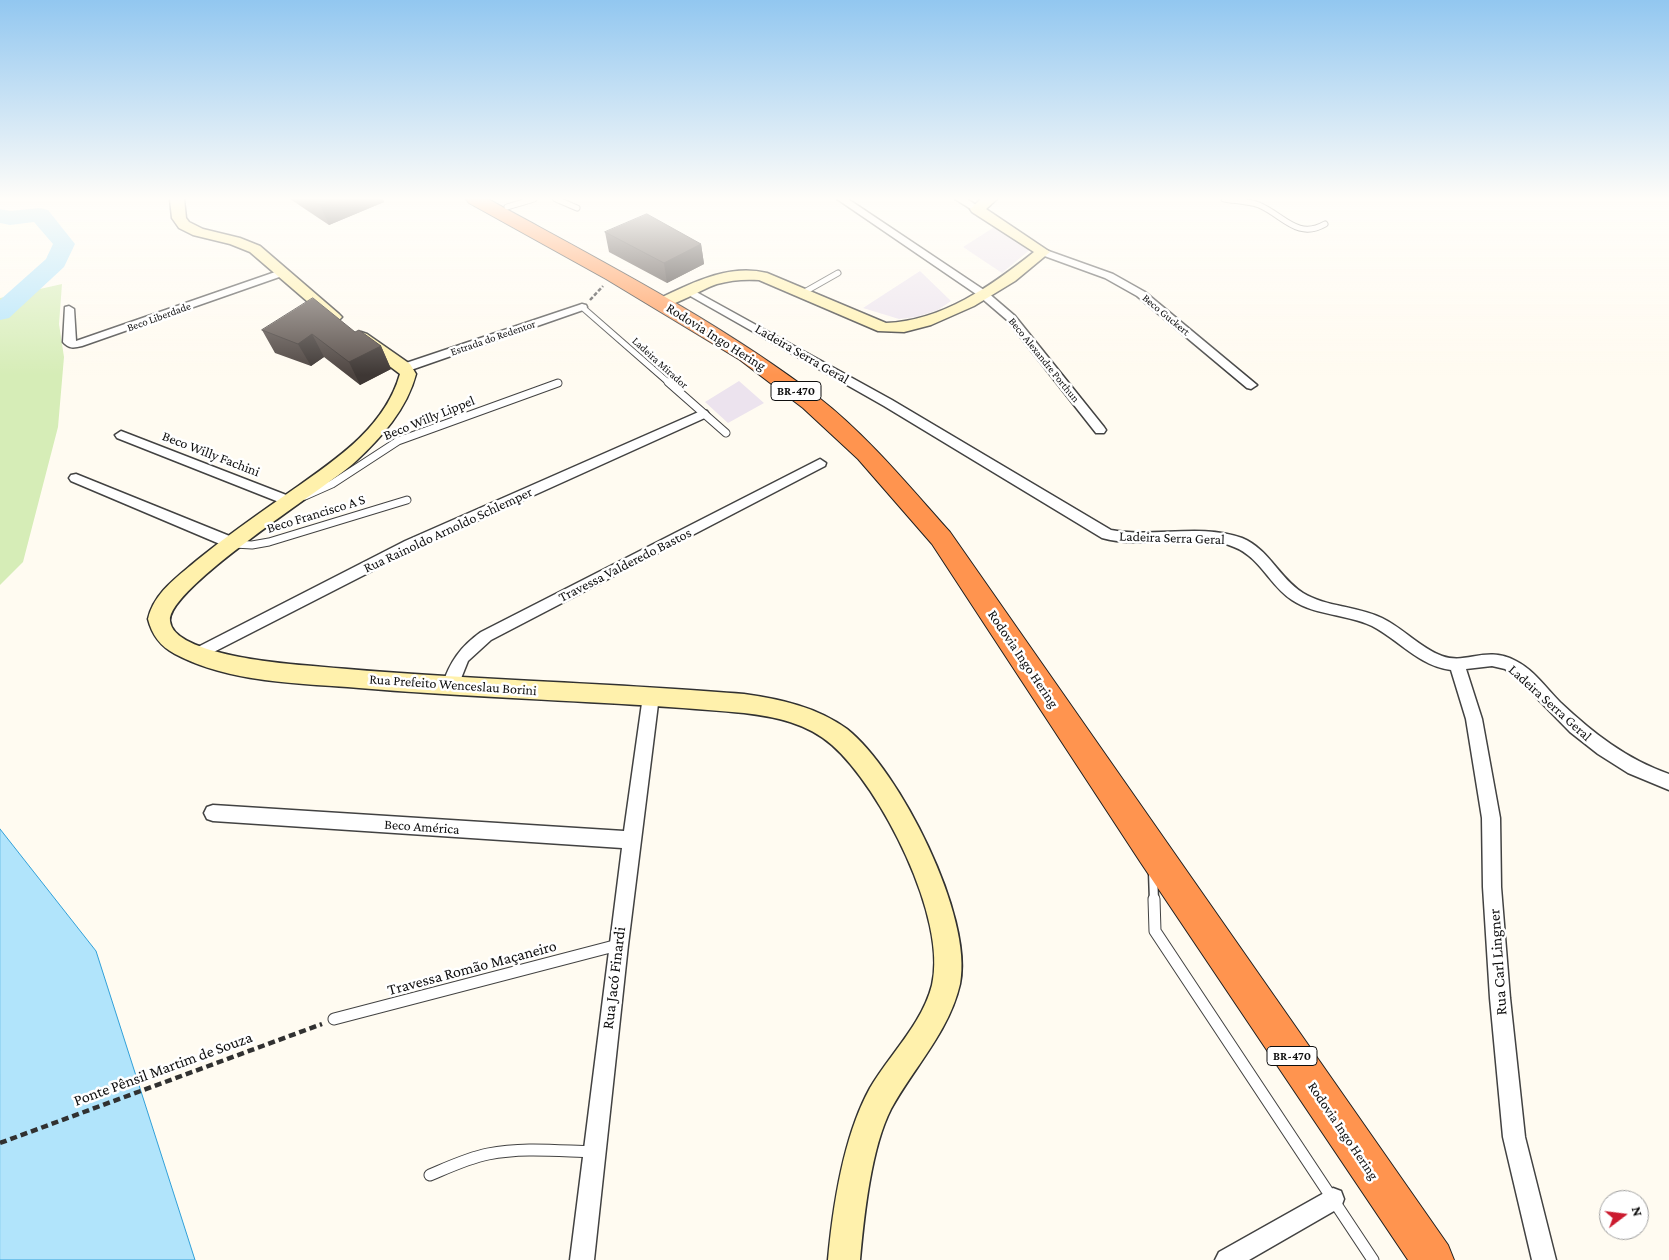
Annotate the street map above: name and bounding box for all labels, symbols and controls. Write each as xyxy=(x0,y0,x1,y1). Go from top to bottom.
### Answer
street label: Beco Guckert xyxy=(1140,291,1192,339)
street label: Beco Liberdade xyxy=(125,299,193,335)
street label: Rodovia Ingo Hering xyxy=(663,300,769,374)
street label: Beco Alexandre Porthun xyxy=(1006,315,1082,405)
street label: Estrada do Redentor xyxy=(449,317,537,359)
street label: Ladeira Serra Geral xyxy=(752,320,852,388)
street label: Ladeira Mirador xyxy=(629,334,691,392)
road number: BR-470 xyxy=(771,382,821,401)
street label: Beco Willy Lippel xyxy=(381,392,477,444)
street label: Beco Willy Fachini xyxy=(160,428,262,480)
street label: Rua Rainoldo Arnoldo Schlemper xyxy=(361,483,535,577)
street label: Beco Francisco A S xyxy=(265,491,367,537)
street label: Travessa Valderedo Bastos xyxy=(556,524,694,606)
street label: Ladeira Serra Geral xyxy=(1119,528,1225,548)
street label: Rodovia Ingo Hering xyxy=(984,607,1062,711)
street label: Ladeira Serra Geral xyxy=(1505,661,1595,745)
street label: Rua Prefeito Wenceslau Borini xyxy=(369,671,537,699)
street label: Beco América xyxy=(384,816,460,838)
street label: Rua Carl Lingner xyxy=(1485,908,1511,1016)
street label: Rua Jacó Finardi xyxy=(598,926,630,1030)
street label: Travessa Romão Maçaneiro xyxy=(385,936,559,1000)
street label: Ponte Pênsil Martim de Souza xyxy=(71,1028,255,1110)
road number: BR-470 xyxy=(1267,1046,1317,1066)
street label: Rodovia Ingo Hering xyxy=(1304,1079,1382,1183)
north arrow xyxy=(1599,1190,1649,1240)
text: N xyxy=(1629,1205,1646,1218)

